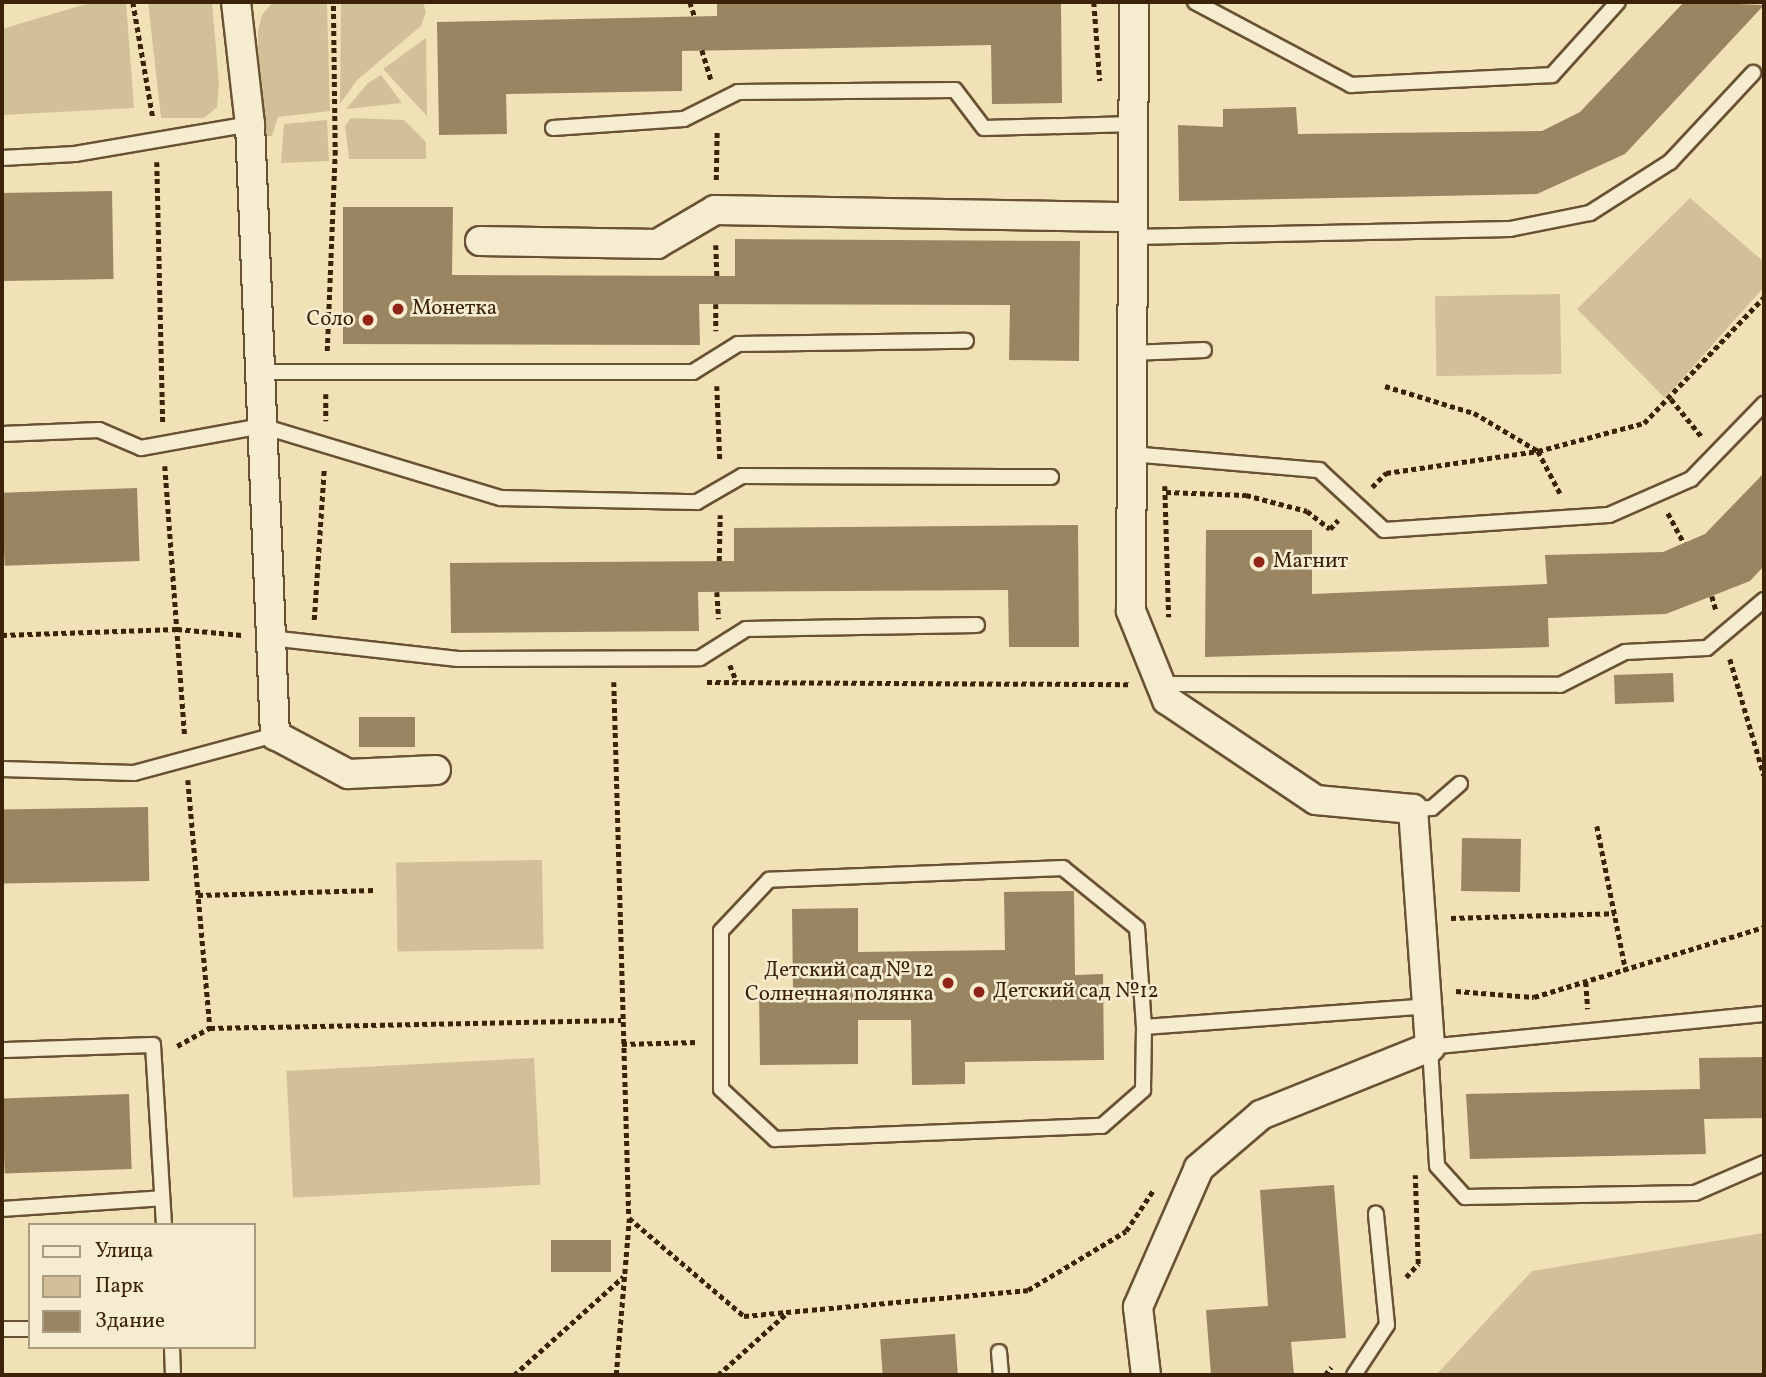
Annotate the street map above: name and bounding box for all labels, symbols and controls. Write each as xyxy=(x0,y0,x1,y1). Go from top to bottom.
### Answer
place label: Монетка xyxy=(412,296,497,322)
marker: Монетка xyxy=(390,301,406,317)
place label: Соло xyxy=(306,307,354,333)
marker: Соло xyxy=(360,312,376,328)
place label: Магнит xyxy=(1273,549,1348,575)
marker: Магнит xyxy=(1251,554,1267,570)
place label: Детский сад № 12 Солнечная полянка xyxy=(745,958,934,1008)
marker: Детский сад № 12 Солнечная полянка xyxy=(940,975,956,991)
place label: Детский сад №12 xyxy=(993,979,1159,1005)
marker: Детский сад №12 xyxy=(971,984,987,1000)
legend xyxy=(28,1223,256,1349)
text: Улица xyxy=(95,1237,153,1266)
text: Парк xyxy=(95,1272,144,1301)
text: Здание xyxy=(95,1307,165,1336)

